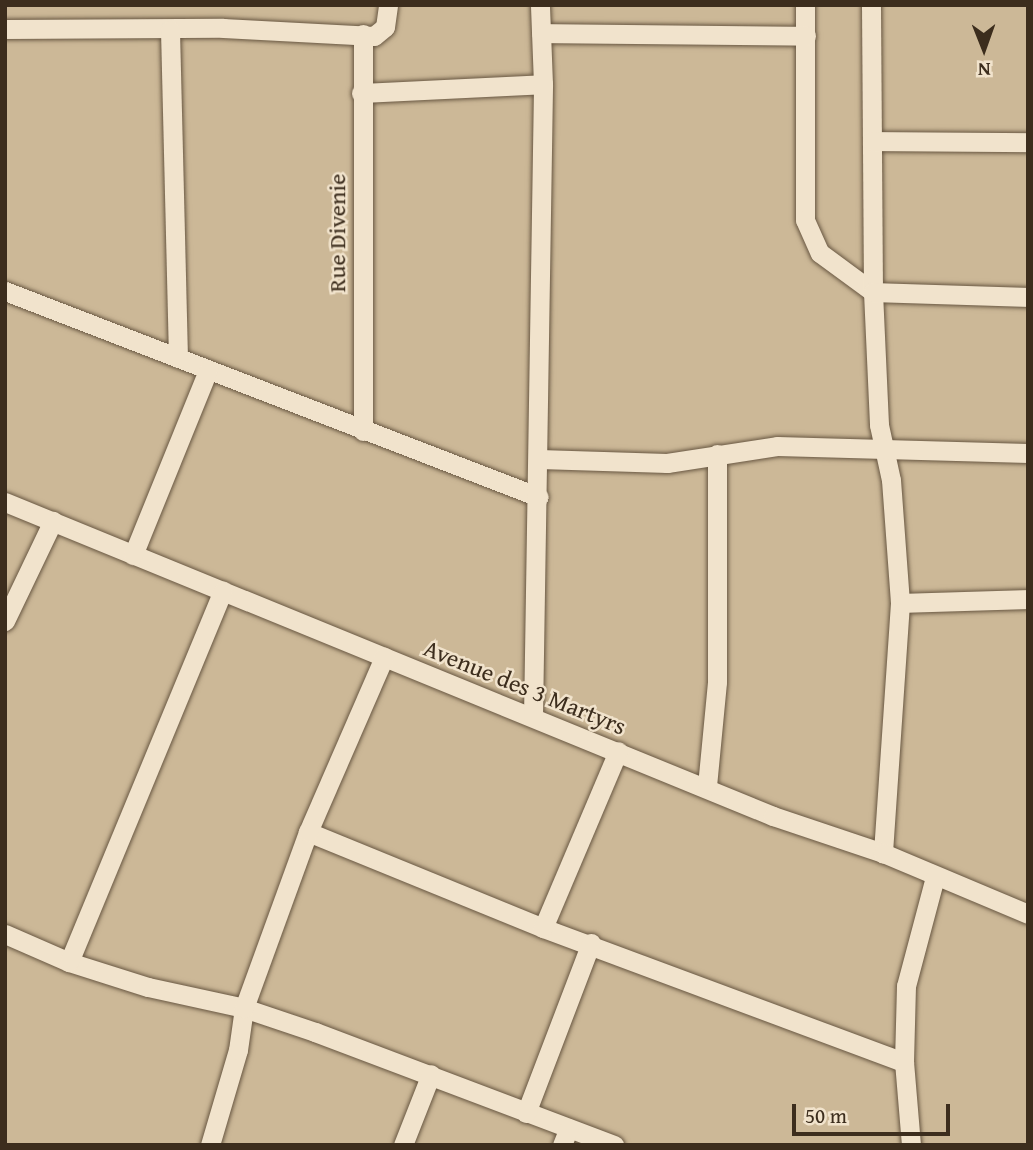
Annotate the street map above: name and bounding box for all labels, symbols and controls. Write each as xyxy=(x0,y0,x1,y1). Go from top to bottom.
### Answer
north arrow xyxy=(949,14,1019,84)
text: N xyxy=(978,56,991,84)
street label: Rue Divenie xyxy=(323,174,351,292)
street label: Avenue des 3 Martyrs xyxy=(420,633,630,741)
scale bar xyxy=(795,1090,953,1134)
text: 50 m xyxy=(805,1100,847,1131)

